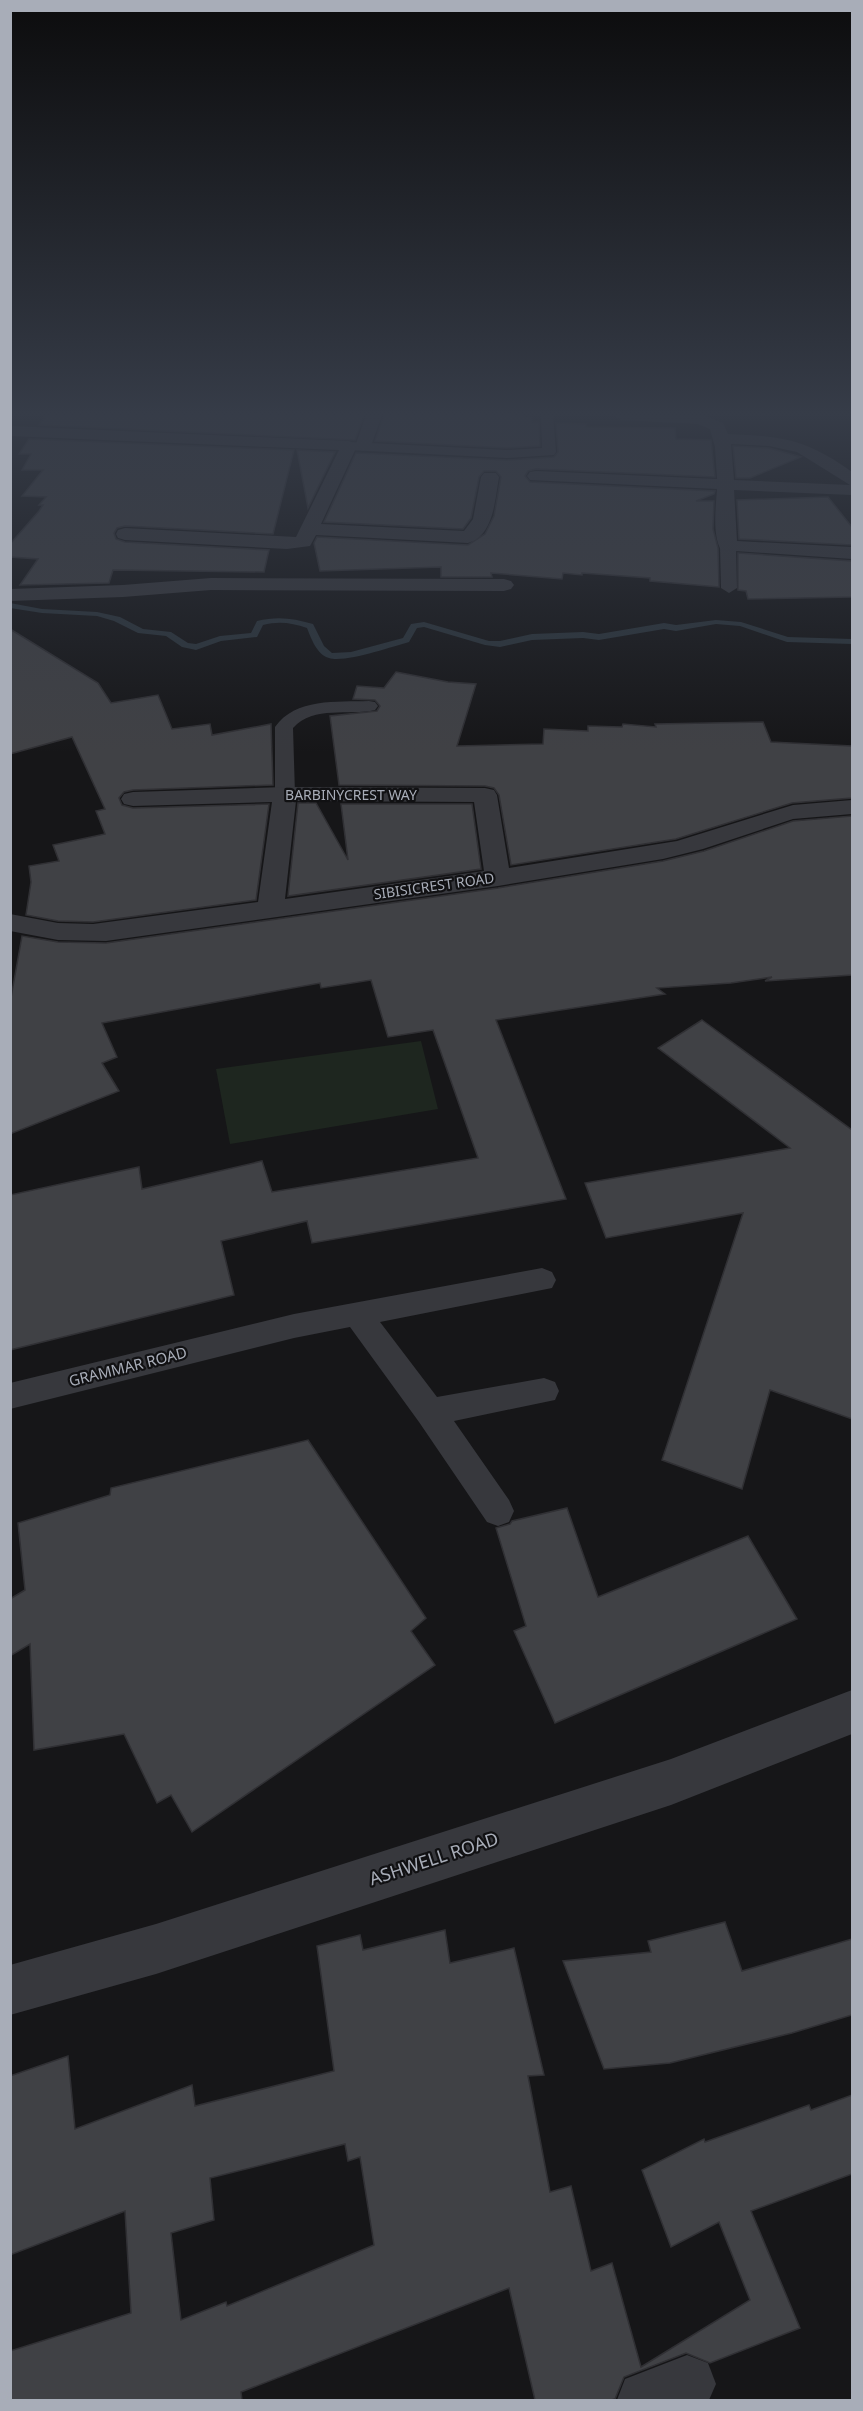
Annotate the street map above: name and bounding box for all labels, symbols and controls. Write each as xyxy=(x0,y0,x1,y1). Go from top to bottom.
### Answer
street label: BARBINYCREST WAY xyxy=(285,785,417,804)
street label: SIBISICREST ROAD xyxy=(372,868,496,903)
street label: GRAMMAR ROAD xyxy=(67,1342,189,1390)
street label: ASHWELL ROAD xyxy=(366,1826,501,1890)

